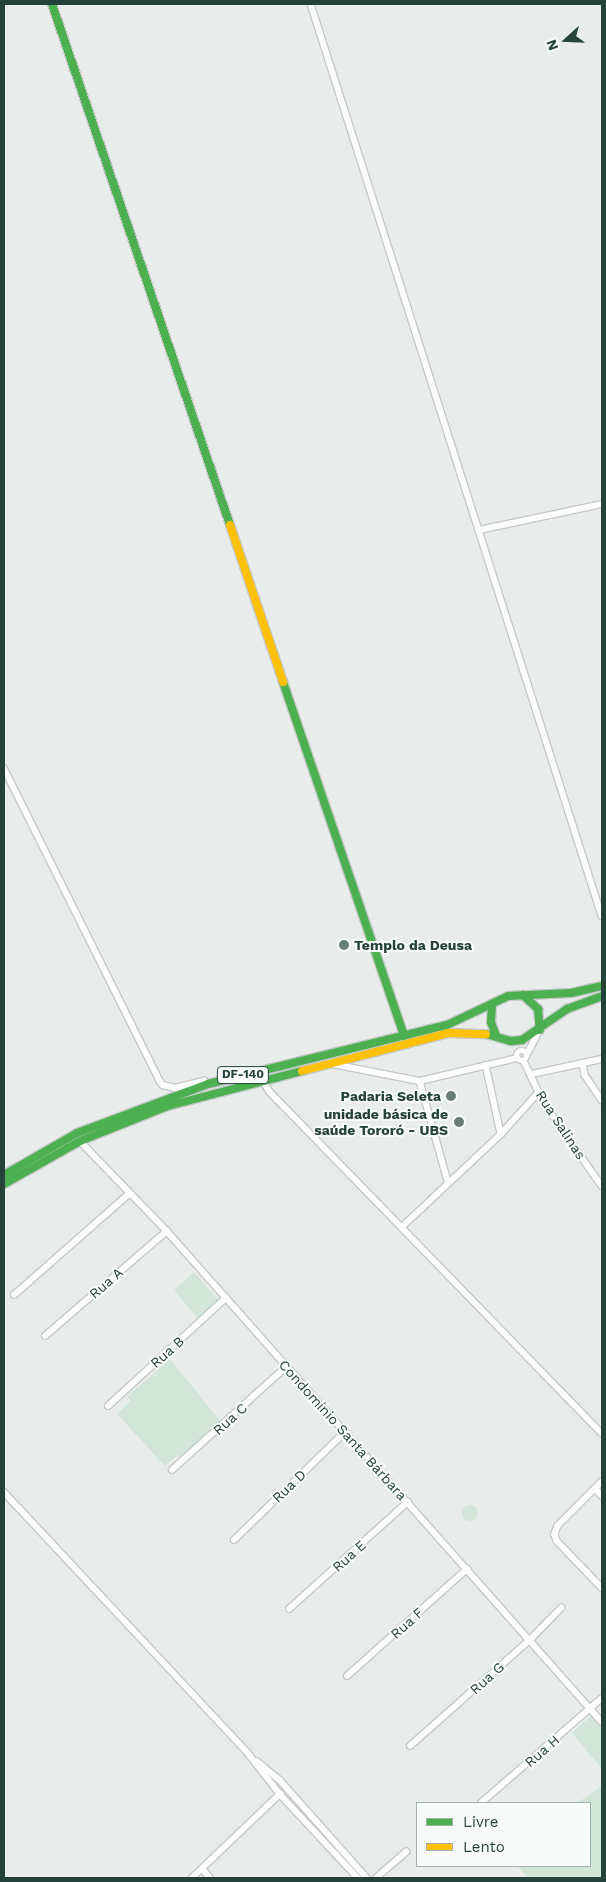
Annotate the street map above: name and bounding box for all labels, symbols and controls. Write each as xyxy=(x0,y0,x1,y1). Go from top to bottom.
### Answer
north arrow xyxy=(541,15,591,65)
text: N xyxy=(543,38,561,53)
place label: Templo da Deusa xyxy=(354,937,472,953)
marker: Templo da Deusa xyxy=(338,939,350,951)
road number: DF-140 xyxy=(217,1066,269,1084)
street label: Rua Salinas xyxy=(532,1087,590,1163)
place label: Padaria Seleta xyxy=(340,1088,441,1104)
marker: Padaria Seleta xyxy=(445,1090,457,1102)
place label: unidade básica de saúde Tororó - UBS xyxy=(314,1106,448,1138)
marker: unidade básica de saúde Tororó - UBS xyxy=(452,1115,466,1129)
street label: Rua A xyxy=(85,1264,127,1302)
street label: Rua B xyxy=(147,1332,187,1372)
street label: Condomínio Santa Bárbara xyxy=(275,1356,411,1504)
street label: Rua C xyxy=(209,1399,251,1439)
street label: Rua D xyxy=(269,1466,309,1506)
street label: Rua E xyxy=(329,1537,369,1575)
street label: Rua F xyxy=(387,1604,427,1642)
street label: Rua G xyxy=(466,1658,508,1698)
street label: Rua H xyxy=(521,1731,563,1771)
legend xyxy=(416,1802,591,1867)
text: Livre xyxy=(463,1813,498,1831)
text: Lento xyxy=(463,1838,505,1856)

